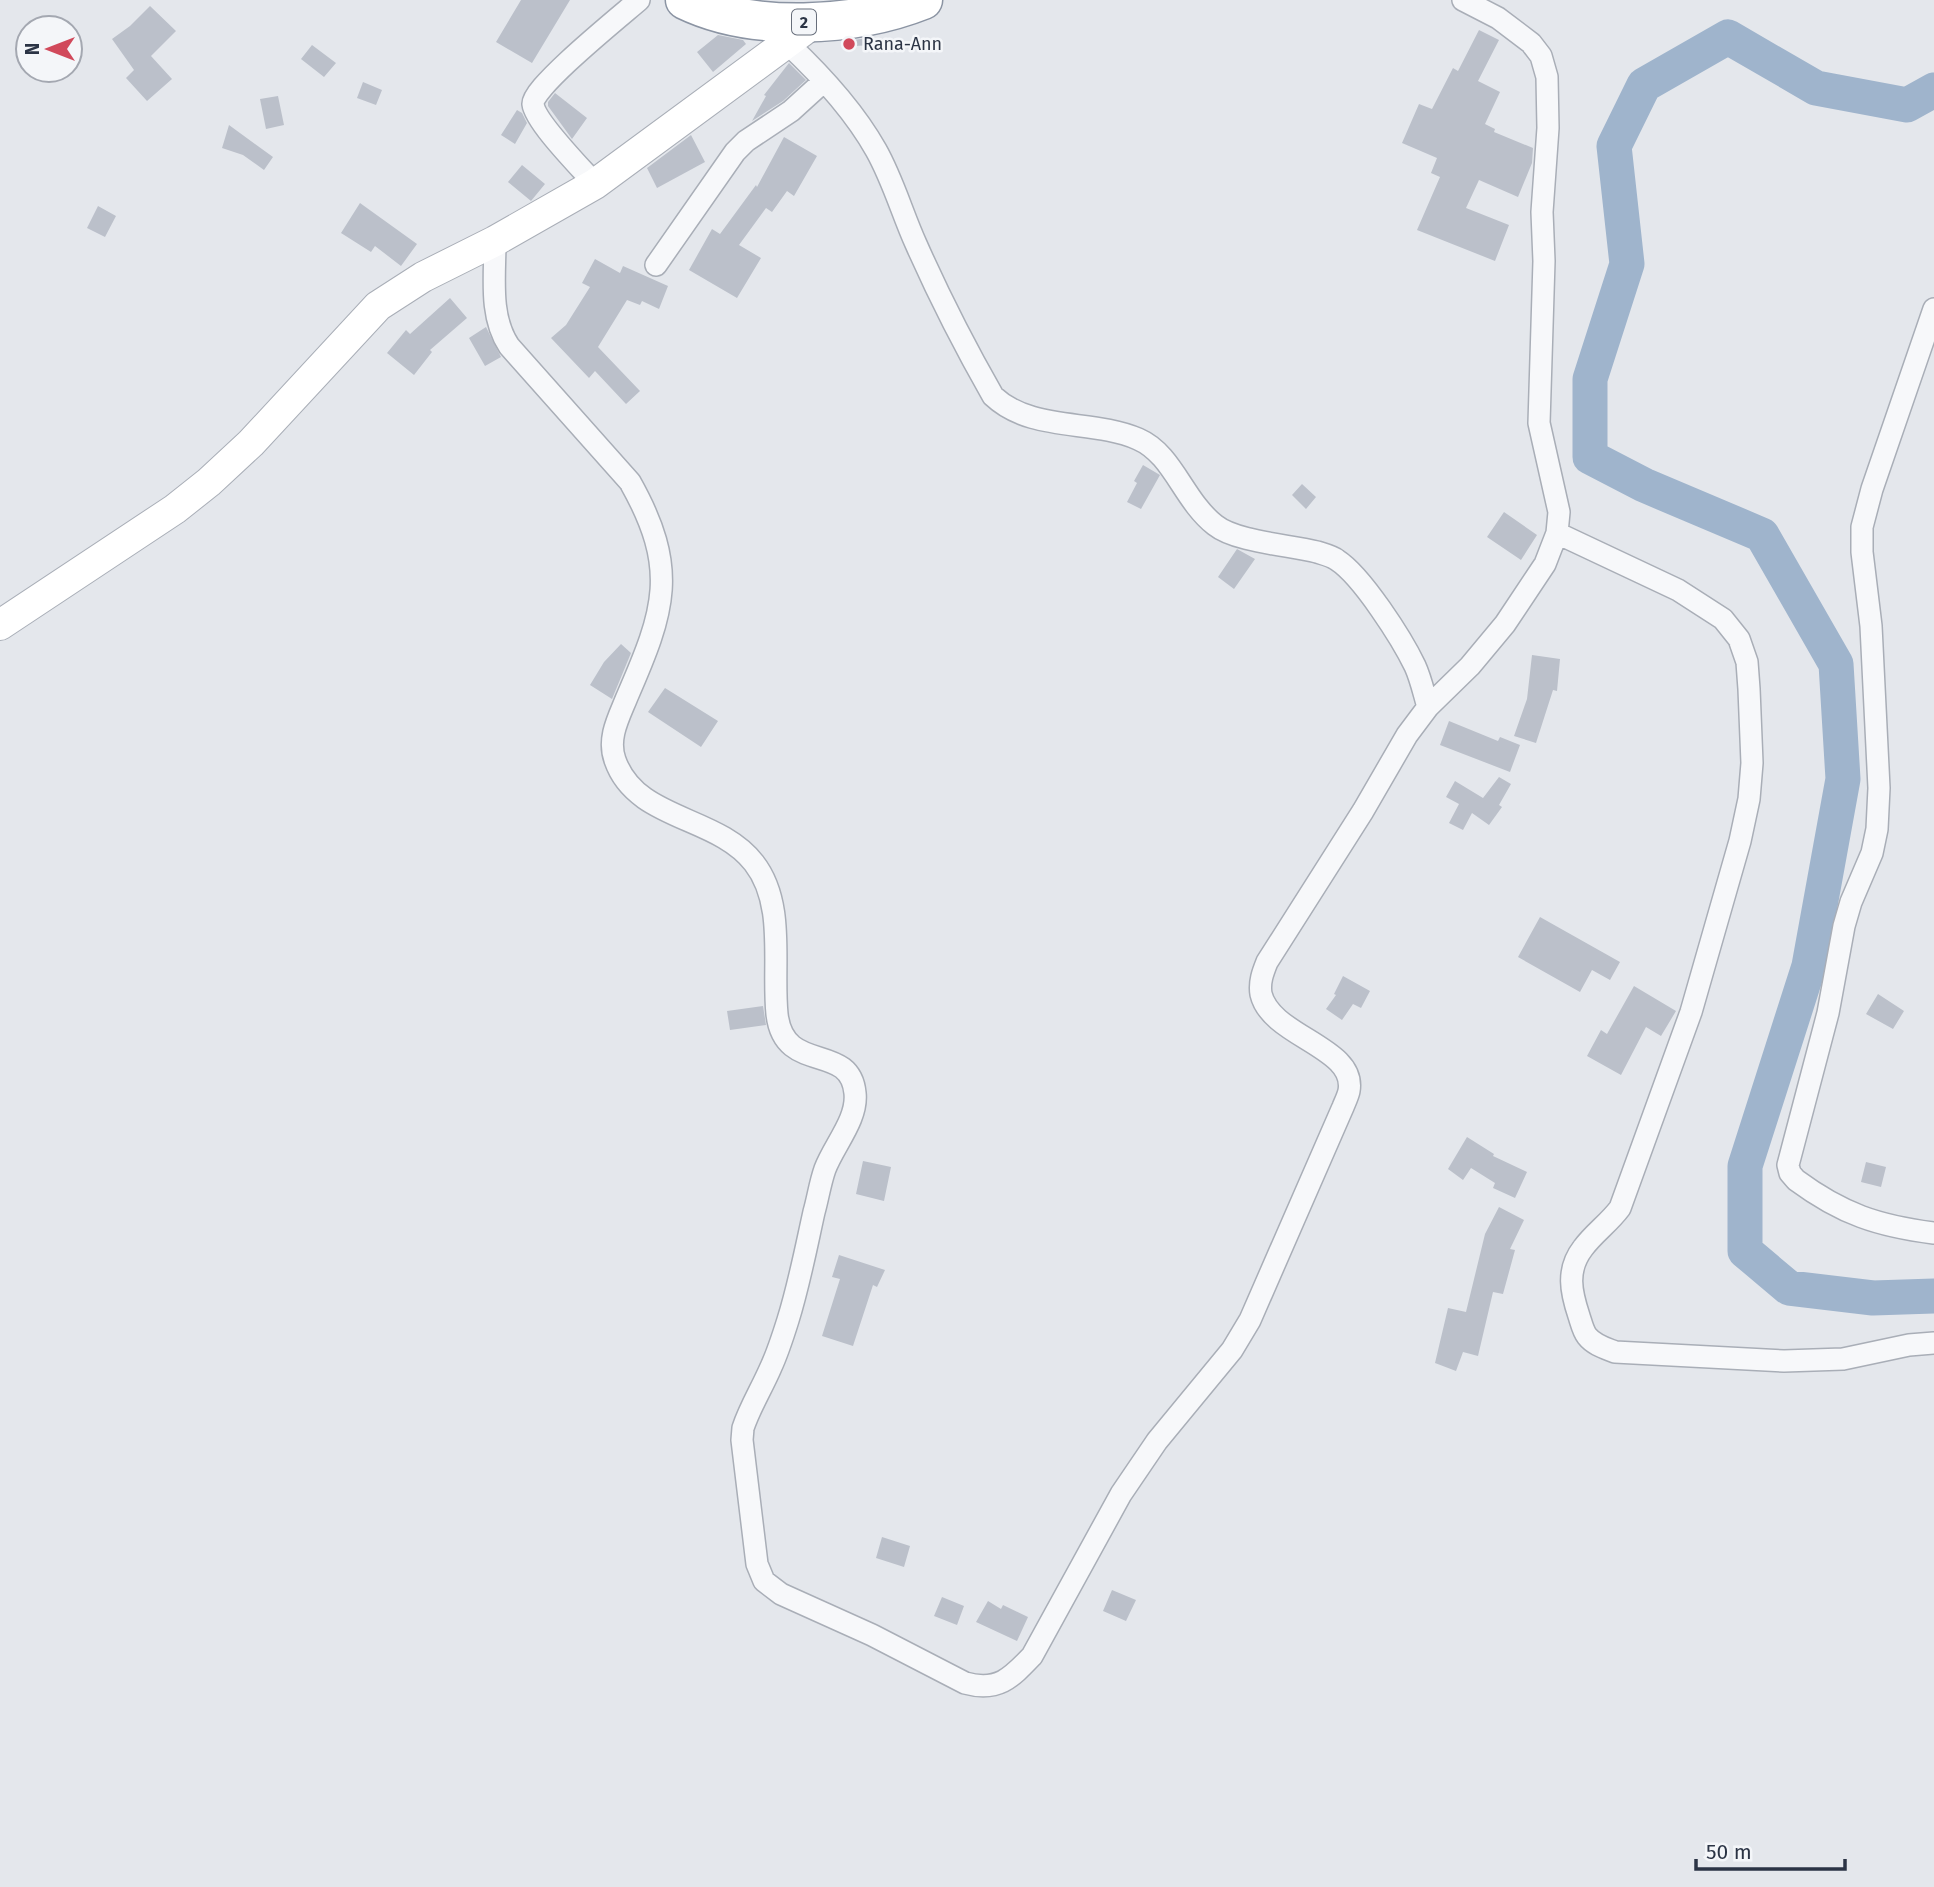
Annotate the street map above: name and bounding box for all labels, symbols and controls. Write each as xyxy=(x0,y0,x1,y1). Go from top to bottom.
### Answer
road number: 2 xyxy=(792,10,816,34)
north arrow xyxy=(14,14,84,84)
place label: Rana-Ann xyxy=(863,33,942,55)
marker: Rana-Ann xyxy=(841,36,857,52)
text: N xyxy=(21,43,44,55)
scale bar xyxy=(1696,1828,1845,1872)
text: 50 m xyxy=(1706,1839,1752,1865)

